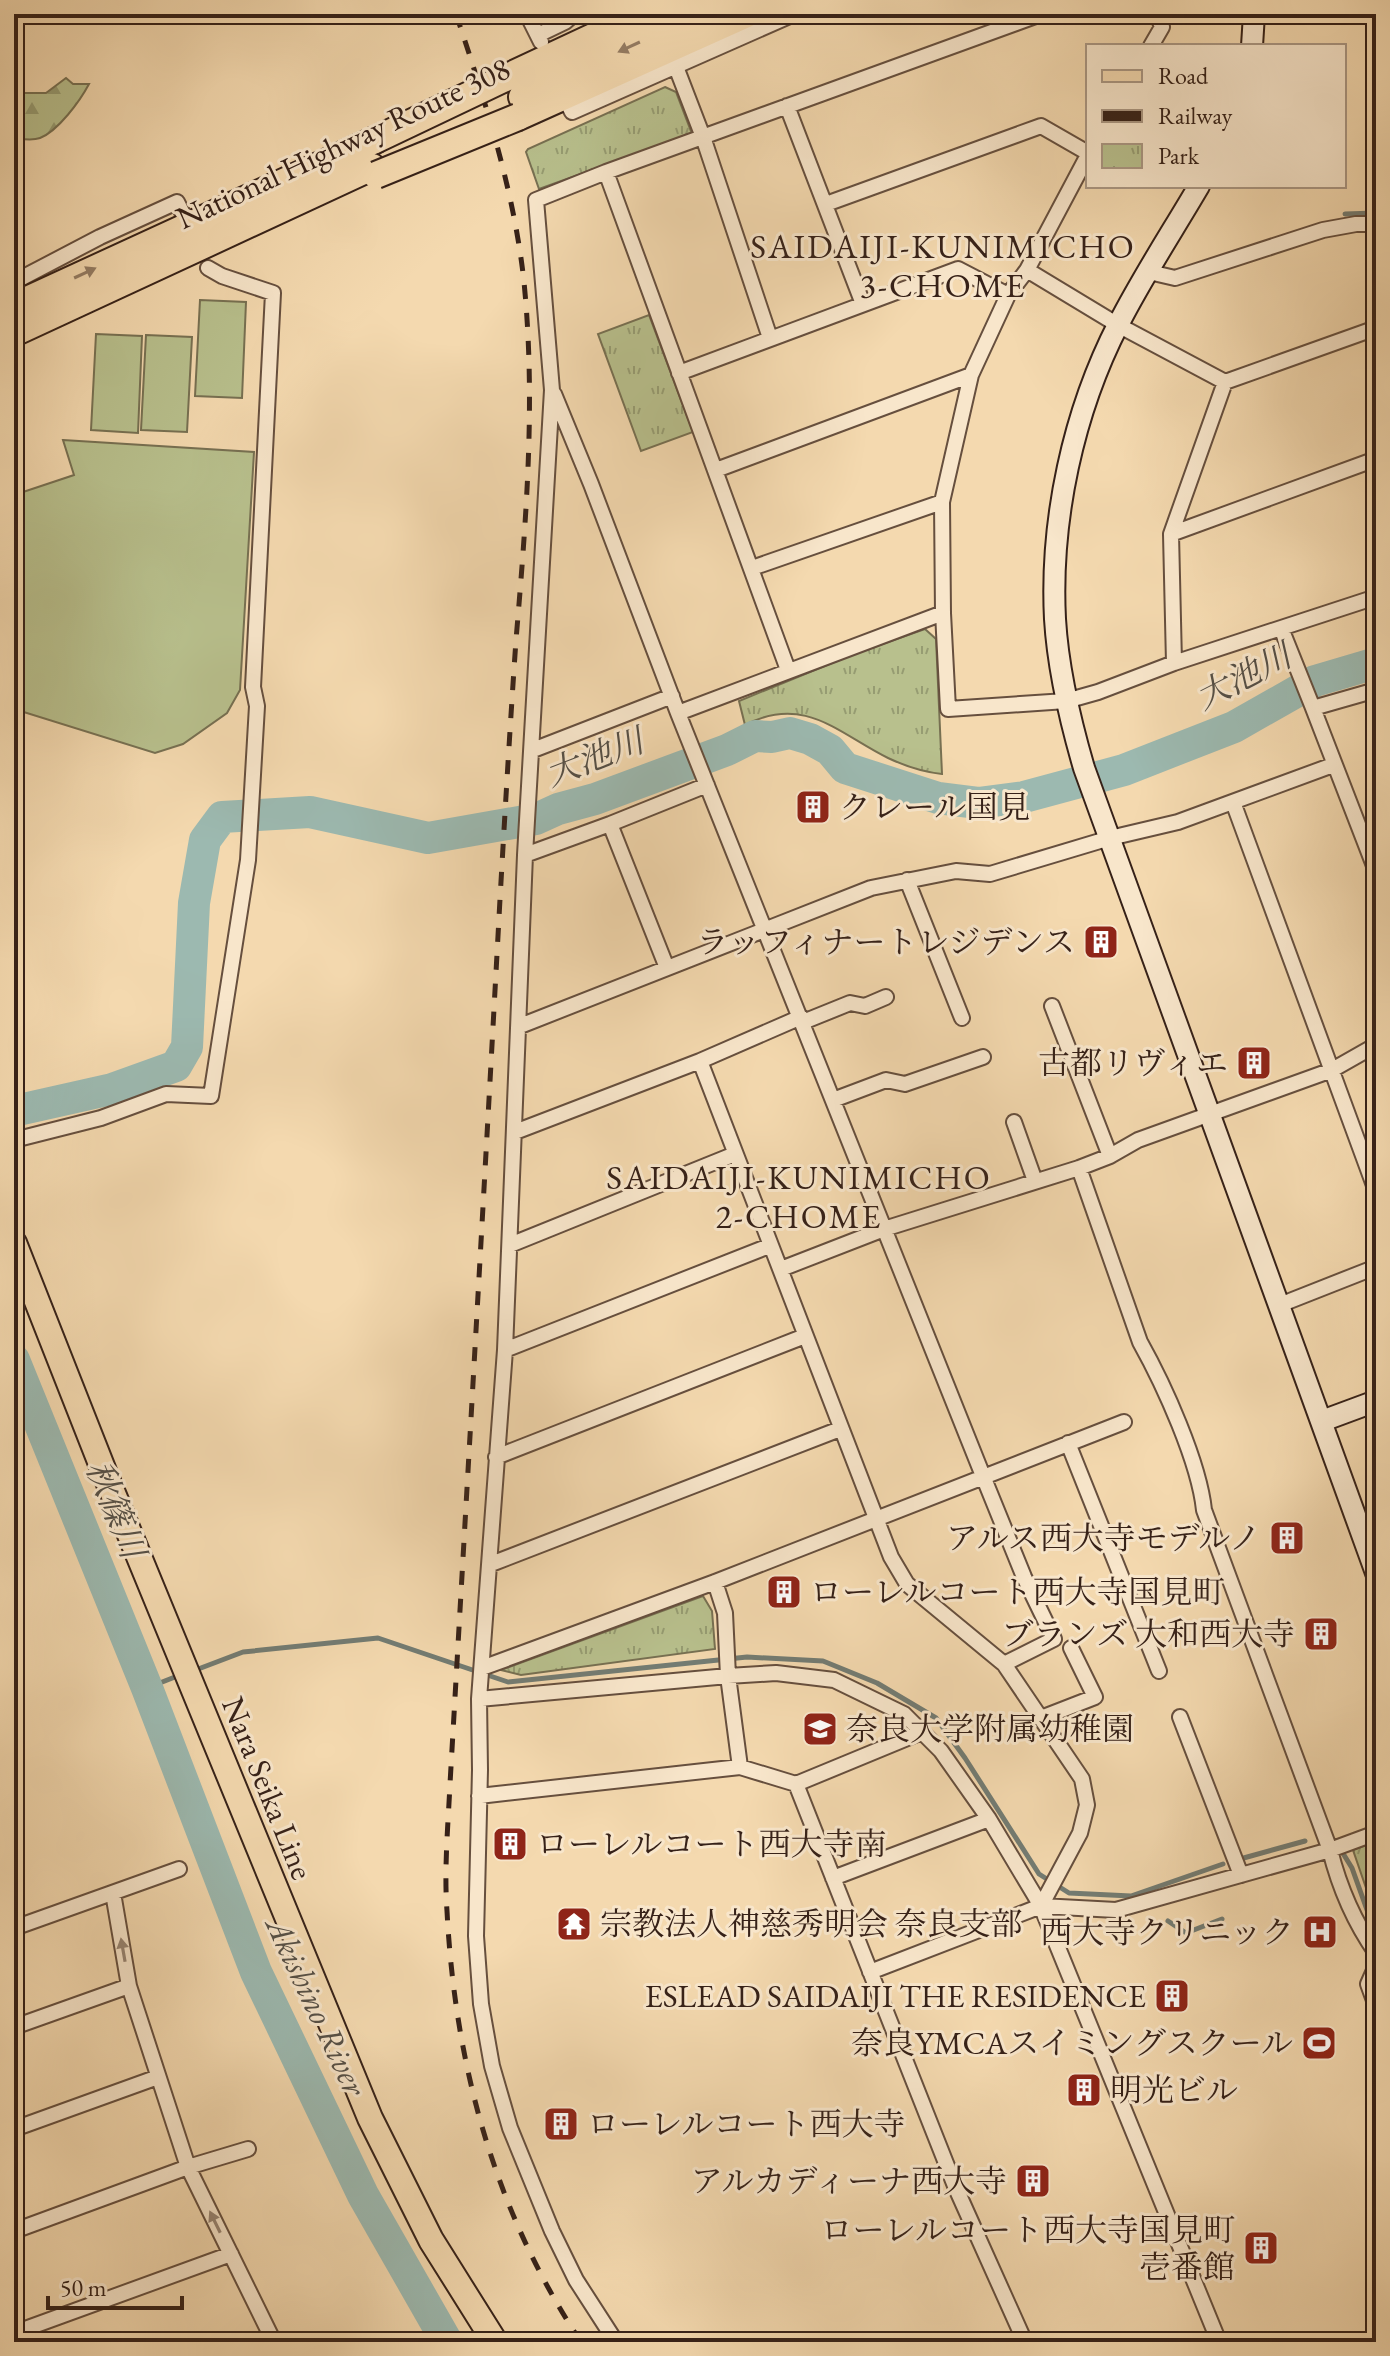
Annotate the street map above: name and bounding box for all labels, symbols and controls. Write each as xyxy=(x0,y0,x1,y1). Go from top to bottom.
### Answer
one-way arrow xyxy=(617,40,641,54)
legend xyxy=(1086,44,1346,188)
street label: National Highway Route 308 xyxy=(169,47,517,239)
text: Road xyxy=(1158,60,1209,91)
text: Railway xyxy=(1158,100,1233,131)
text: Park xyxy=(1158,140,1200,171)
district label: SAIDAIJI-KUNIMICHO 3-CHOME xyxy=(750,224,1136,307)
one-way arrow xyxy=(73,266,96,280)
water label: 大池川 xyxy=(1188,631,1302,719)
water label: 大池川 xyxy=(539,717,653,796)
place label: クレール国見 xyxy=(839,786,1030,828)
building icon: クレール国見 xyxy=(794,788,832,826)
place label: ラッフィナートレジデンス xyxy=(697,921,1075,963)
building icon: ラッフィナートレジデンス xyxy=(1082,923,1120,961)
place label: 古都リヴィエ xyxy=(1038,1042,1228,1084)
building icon: 古都リヴィエ xyxy=(1235,1044,1273,1082)
district label: SAIDAIJI-KUNIMICHO 2-CHOME xyxy=(606,1155,992,1238)
water label: 秋篠川 xyxy=(76,1453,157,1568)
place label: アルス西大寺モデルノ xyxy=(946,1517,1261,1559)
building icon: アルス西大寺モデルノ xyxy=(1268,1519,1306,1557)
place label: ローレルコート西大寺国見町 xyxy=(810,1571,1225,1613)
building icon: ローレルコート西大寺国見町 xyxy=(765,1573,803,1611)
place label: ブランズ 大和西大寺 xyxy=(1002,1613,1295,1655)
building icon: ブランズ 大和西大寺 xyxy=(1302,1615,1340,1653)
street label: Nara Seika Line xyxy=(212,1691,324,1885)
place label: 奈良大学附属幼稚園 xyxy=(846,1708,1134,1750)
school or university icon: 奈良大学附属幼稚園 xyxy=(801,1710,839,1748)
place label: ローレルコート西大寺南 xyxy=(536,1823,887,1865)
building icon: ローレルコート西大寺南 xyxy=(491,1825,529,1863)
place label: 宗教法人神慈秀明会 奈良支部 xyxy=(600,1903,1022,1945)
temple icon: 宗教法人神慈秀明会 奈良支部 xyxy=(555,1905,593,1943)
water label: Akishino River xyxy=(255,1907,378,2104)
place label: 西大寺クリニック xyxy=(1040,1911,1294,1953)
hospital icon: 西大寺クリニック xyxy=(1301,1913,1339,1951)
one-way arrow xyxy=(116,1937,128,1962)
place label: ESLEAD SAIDAIJI THE RESIDENCE xyxy=(645,1975,1146,2017)
building icon: ESLEAD SAIDAIJI THE RESIDENCE xyxy=(1153,1977,1191,2015)
place label: 奈良YMCAスイミングスクール xyxy=(851,2022,1293,2064)
sports icon: 奈良YMCAスイミングスクール xyxy=(1300,2024,1338,2062)
place label: 明光ビル xyxy=(1110,2069,1238,2111)
building icon: 明光ビル xyxy=(1065,2071,1103,2109)
place label: ローレルコート西大寺 xyxy=(587,2103,906,2145)
building icon: ローレルコート西大寺 xyxy=(542,2105,580,2143)
place label: アルカディーナ西大寺 xyxy=(691,2160,1007,2202)
building icon: アルカディーナ西大寺 xyxy=(1014,2162,1052,2200)
place label: ローレルコート西大寺国見町 壱番館 xyxy=(820,2209,1235,2288)
one-way arrow xyxy=(208,2210,222,2233)
building icon: ローレルコート西大寺国見町 壱番館 xyxy=(1242,2229,1280,2267)
scale bar xyxy=(48,2260,182,2310)
text: 50 m xyxy=(60,2272,107,2303)

